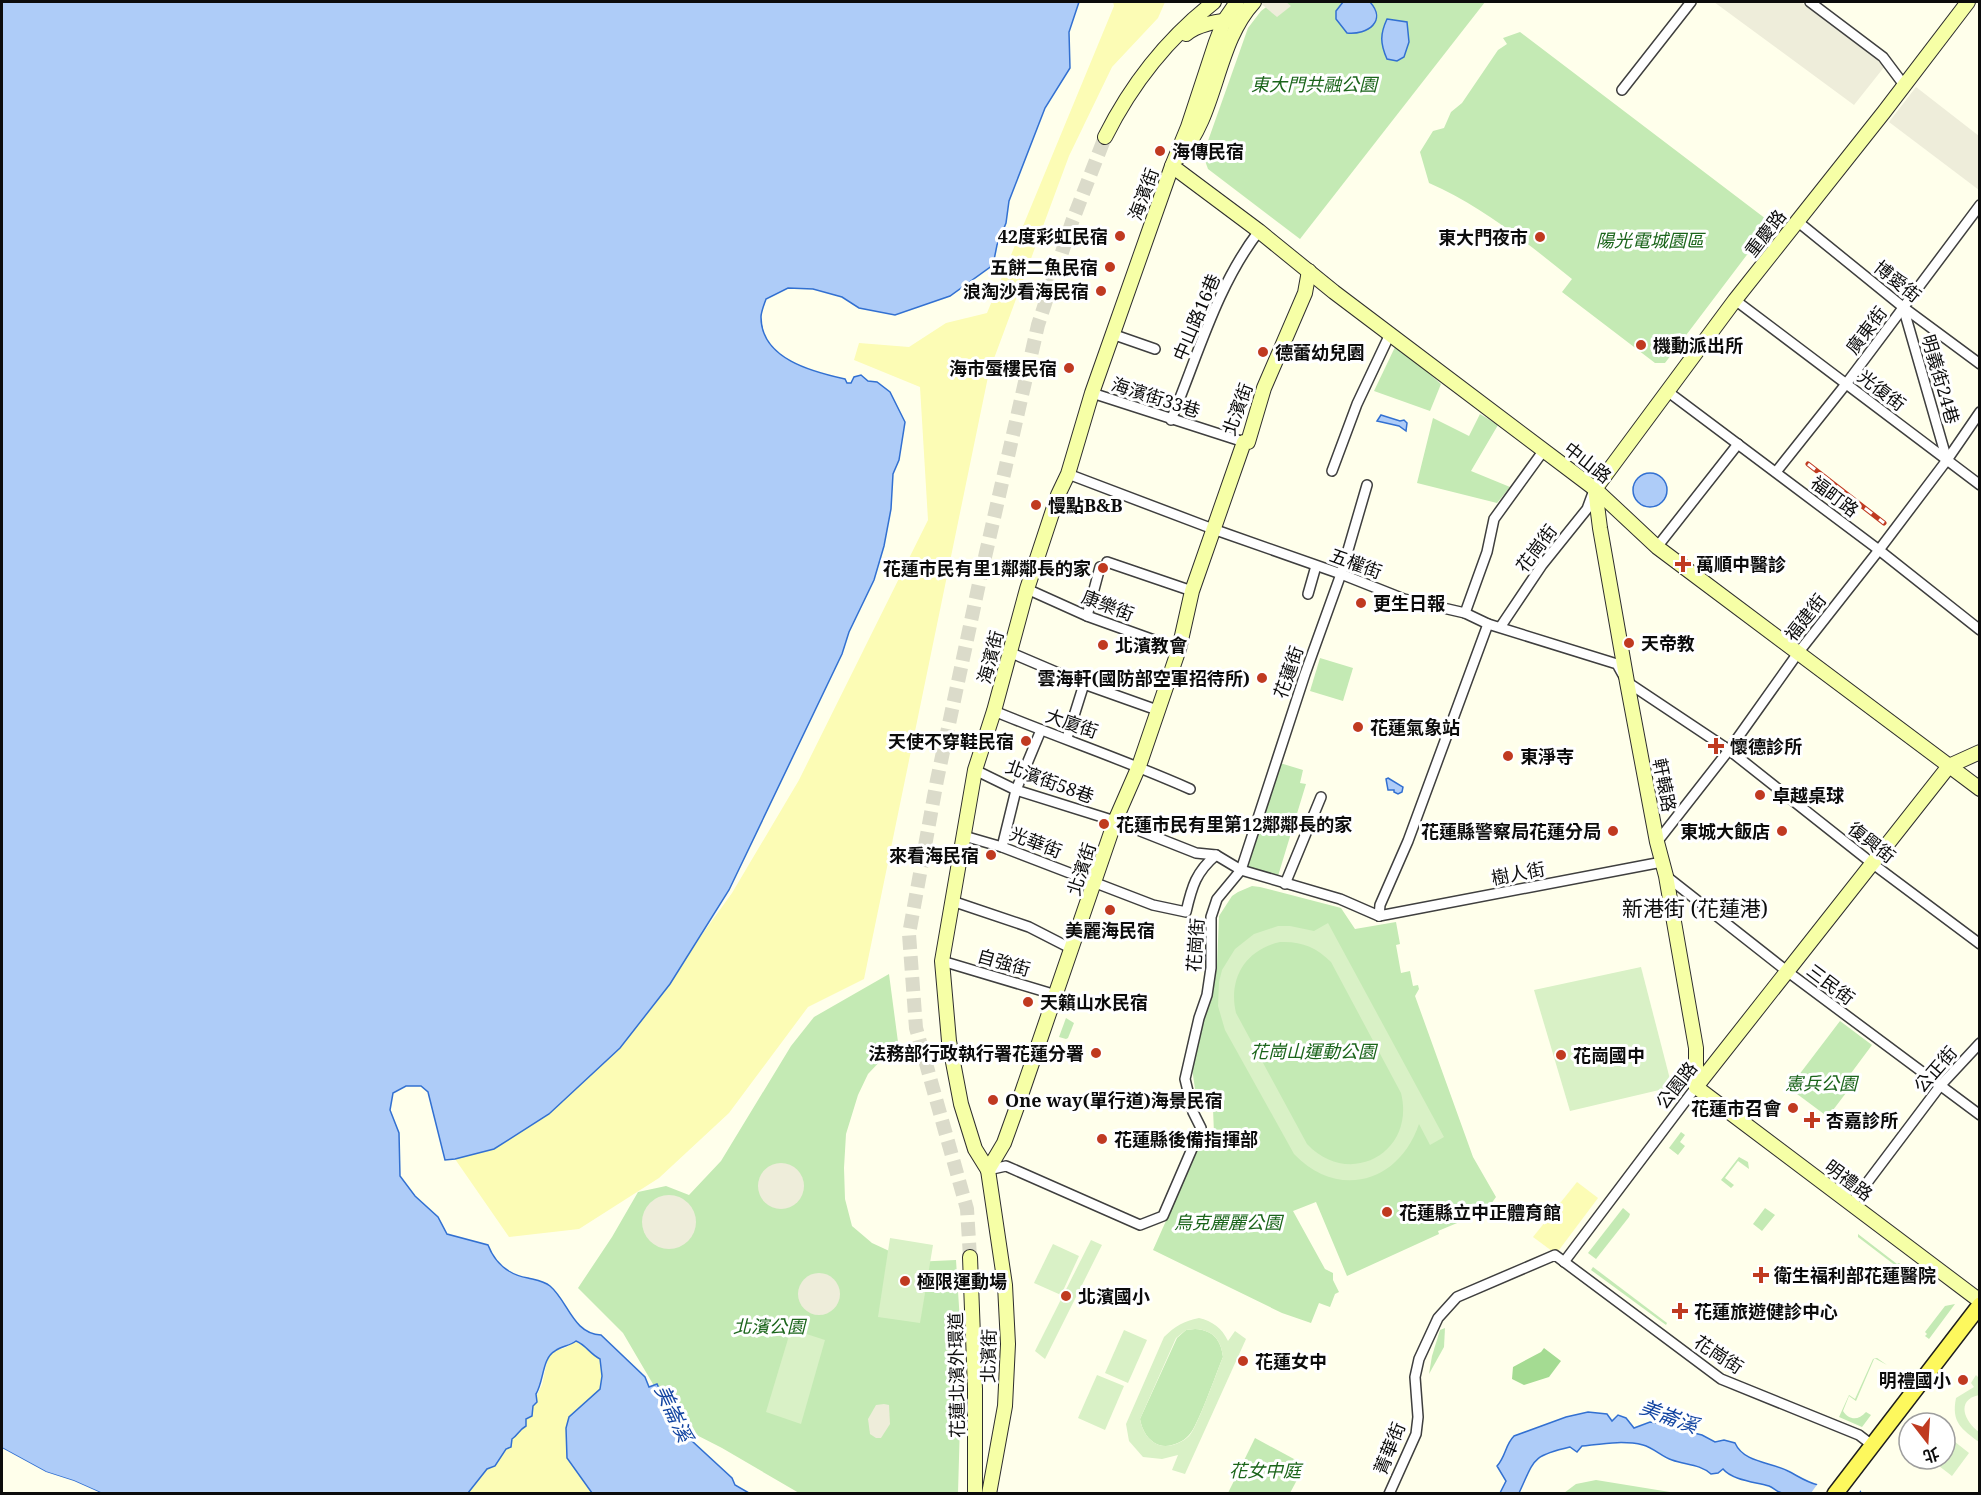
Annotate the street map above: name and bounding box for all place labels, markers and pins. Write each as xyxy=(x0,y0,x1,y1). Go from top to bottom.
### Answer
place label: 海傳民宿 xyxy=(1172,139,1244,163)
marker: 海傳民宿 xyxy=(1153,144,1167,158)
place label: 42度彩虹民宿 xyxy=(998,224,1108,248)
place label: 東大門夜市 xyxy=(1438,225,1528,249)
marker: 42度彩虹民宿 xyxy=(1113,229,1127,243)
marker: 東大門夜市 xyxy=(1533,230,1547,244)
place label: 五餅二魚民宿 xyxy=(990,255,1098,279)
marker: 五餅二魚民宿 xyxy=(1103,260,1117,274)
place label: 浪淘沙看海民宿 xyxy=(963,279,1089,303)
marker: 浪淘沙看海民宿 xyxy=(1094,284,1108,298)
place label: 機動派出所 xyxy=(1653,333,1743,357)
marker: 機動派出所 xyxy=(1634,338,1648,352)
place label: 德蕾幼兒園 xyxy=(1275,340,1365,364)
marker: 德蕾幼兒園 xyxy=(1256,345,1270,359)
place label: 海市蜃樓民宿 xyxy=(949,356,1057,380)
marker: 海市蜃樓民宿 xyxy=(1062,361,1076,375)
place label: 慢點B&B xyxy=(1048,493,1123,517)
marker: 慢點B&B xyxy=(1029,498,1043,512)
place label: 萬順中醫診 xyxy=(1696,552,1786,576)
marker: 萬順中醫診 xyxy=(1674,555,1692,573)
place label: 花蓮市民有里1鄰鄰長的家 xyxy=(883,556,1091,580)
marker: 花蓮市民有里1鄰鄰長的家 xyxy=(1096,561,1110,575)
place label: 更生日報 xyxy=(1373,591,1445,615)
marker: 更生日報 xyxy=(1354,596,1368,610)
place label: 天帝教 xyxy=(1641,631,1695,655)
place label: 北濱教會 xyxy=(1115,633,1188,657)
marker: 天帝教 xyxy=(1622,636,1636,650)
marker: 北濱教會 xyxy=(1096,638,1110,652)
place label: 雲海軒(國防部空軍招待所) xyxy=(1038,666,1250,690)
marker: 雲海軒(國防部空軍招待所) xyxy=(1255,671,1269,685)
place label: 花蓮氣象站 xyxy=(1370,715,1460,739)
marker: 花蓮氣象站 xyxy=(1351,720,1365,734)
place label: 天使不穿鞋民宿 xyxy=(888,729,1014,753)
marker: 天使不穿鞋民宿 xyxy=(1019,734,1033,748)
place label: 懷德診所 xyxy=(1730,734,1802,758)
marker: 懷德診所 xyxy=(1707,737,1725,755)
place label: 東淨寺 xyxy=(1520,744,1574,768)
marker: 東淨寺 xyxy=(1501,749,1515,763)
place label: 卓越桌球 xyxy=(1772,783,1844,807)
marker: 卓越桌球 xyxy=(1753,788,1767,802)
place label: 花蓮市民有里第12鄰鄰長的家 xyxy=(1116,812,1352,836)
marker: 花蓮市民有里第12鄰鄰長的家 xyxy=(1097,817,1111,831)
place label: 花蓮縣警察局花蓮分局 xyxy=(1421,819,1601,843)
place label: 東城大飯店 xyxy=(1680,819,1770,843)
marker: 花蓮縣警察局花蓮分局 xyxy=(1606,824,1620,838)
marker: 東城大飯店 xyxy=(1775,824,1789,838)
place label: 來看海民宿 xyxy=(889,843,979,867)
marker: 來看海民宿 xyxy=(984,848,998,862)
marker: 美麗海民宿 xyxy=(1103,903,1117,917)
place label: 美麗海民宿 xyxy=(1065,918,1155,942)
place label: 天籟山水民宿 xyxy=(1040,990,1148,1014)
marker: 天籟山水民宿 xyxy=(1021,995,1035,1009)
place label: 法務部行政執行署花蓮分署 xyxy=(868,1041,1084,1065)
place label: 花崗國中 xyxy=(1573,1043,1645,1067)
marker: 法務部行政執行署花蓮分署 xyxy=(1089,1046,1103,1060)
marker: 花崗國中 xyxy=(1554,1048,1568,1062)
place label: One way(單行道)海景民宿 xyxy=(1005,1088,1223,1112)
marker: One way(單行道)海景民宿 xyxy=(986,1093,1000,1107)
place label: 花蓮市召會 xyxy=(1691,1096,1782,1120)
marker: 花蓮市召會 xyxy=(1786,1101,1800,1115)
place label: 杏嘉診所 xyxy=(1826,1108,1898,1132)
marker: 杏嘉診所 xyxy=(1803,1111,1821,1129)
place label: 花蓮縣後備指揮部 xyxy=(1114,1127,1258,1151)
marker: 花蓮縣後備指揮部 xyxy=(1095,1132,1109,1146)
place label: 花蓮縣立中正體育館 xyxy=(1399,1200,1561,1224)
marker: 花蓮縣立中正體育館 xyxy=(1380,1205,1394,1219)
place label: 衛生福利部花蓮醫院 xyxy=(1773,1263,1936,1287)
marker: 衛生福利部花蓮醫院 xyxy=(1752,1266,1770,1284)
place label: 極限運動場 xyxy=(917,1269,1007,1293)
marker: 極限運動場 xyxy=(898,1274,912,1288)
place label: 北濱國小 xyxy=(1078,1284,1150,1308)
marker: 北濱國小 xyxy=(1059,1289,1073,1303)
place label: 花蓮旅遊健診中心 xyxy=(1694,1299,1838,1323)
marker: 花蓮旅遊健診中心 xyxy=(1671,1302,1689,1320)
place label: 花蓮女中 xyxy=(1255,1349,1327,1373)
marker: 花蓮女中 xyxy=(1236,1354,1250,1368)
place label: 明禮國小 xyxy=(1879,1368,1951,1392)
marker: 明禮國小 xyxy=(1956,1373,1970,1387)

